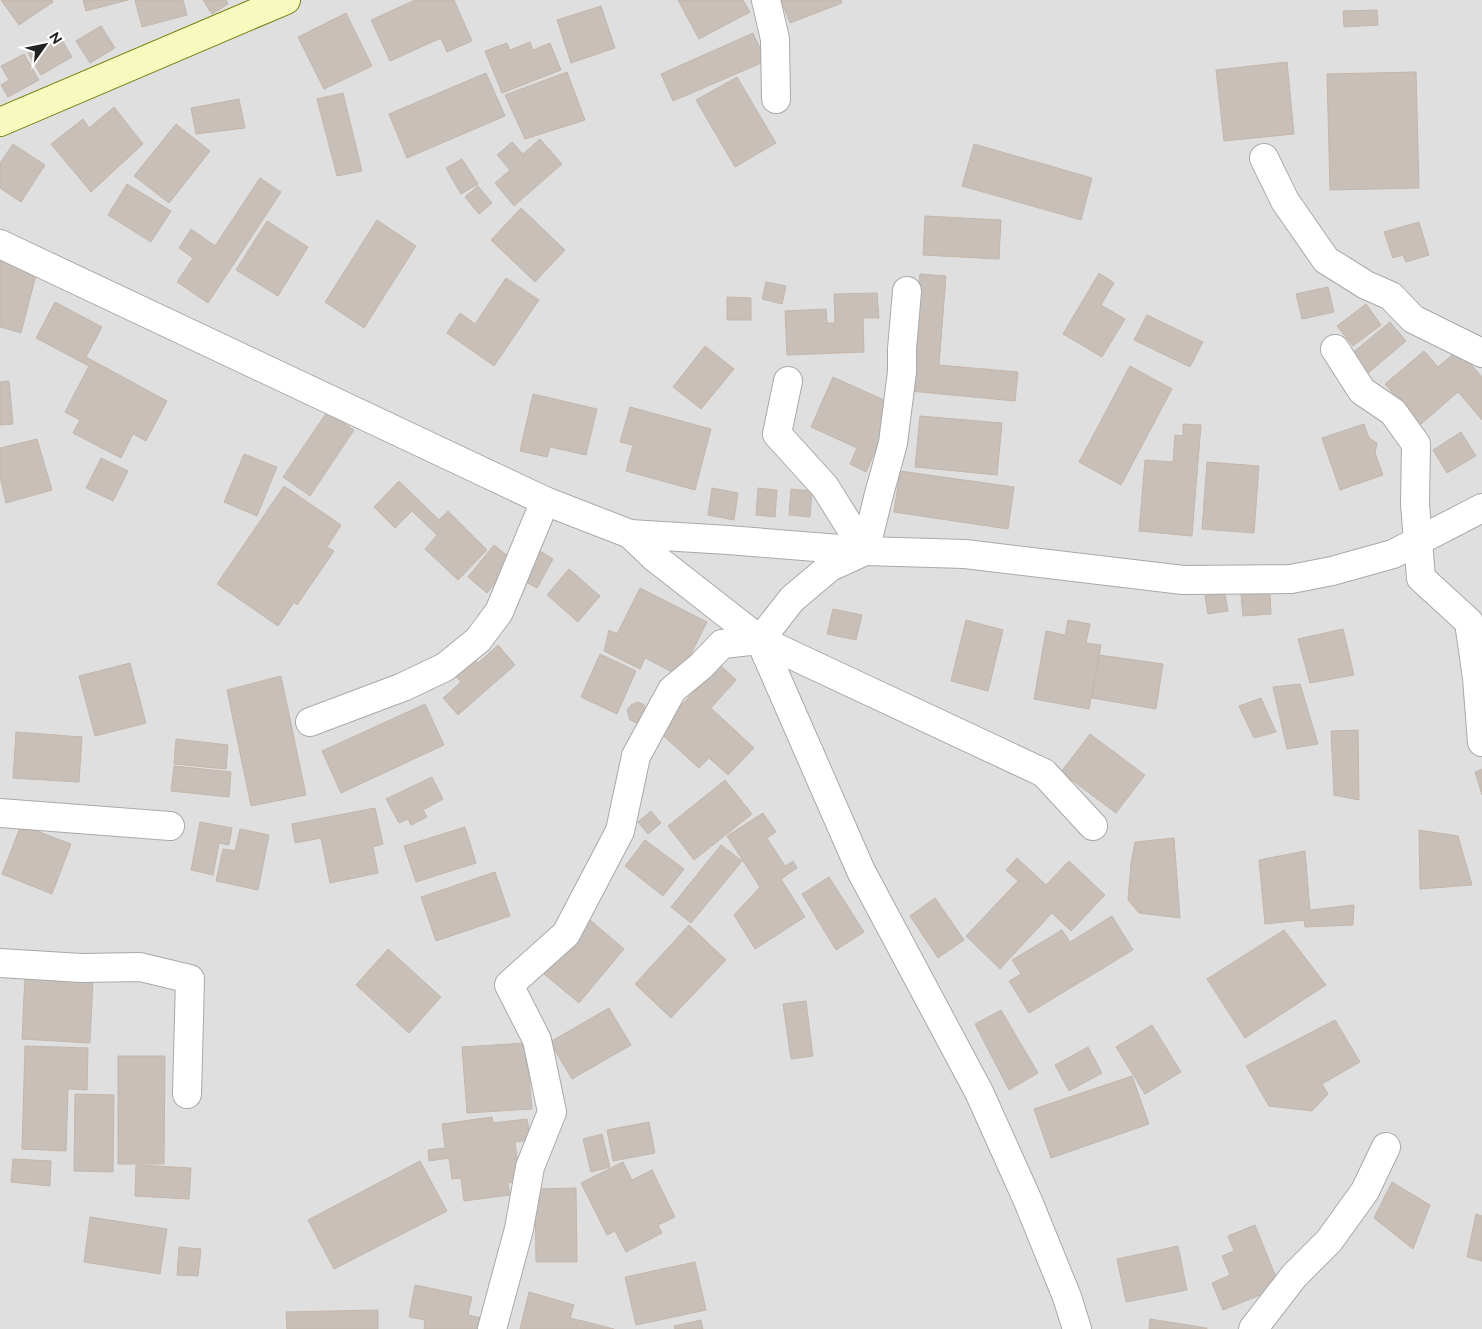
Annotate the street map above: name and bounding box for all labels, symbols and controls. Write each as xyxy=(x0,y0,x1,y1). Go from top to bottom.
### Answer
north arrow xyxy=(20,20,70,70)
text: N xyxy=(46,29,66,47)

